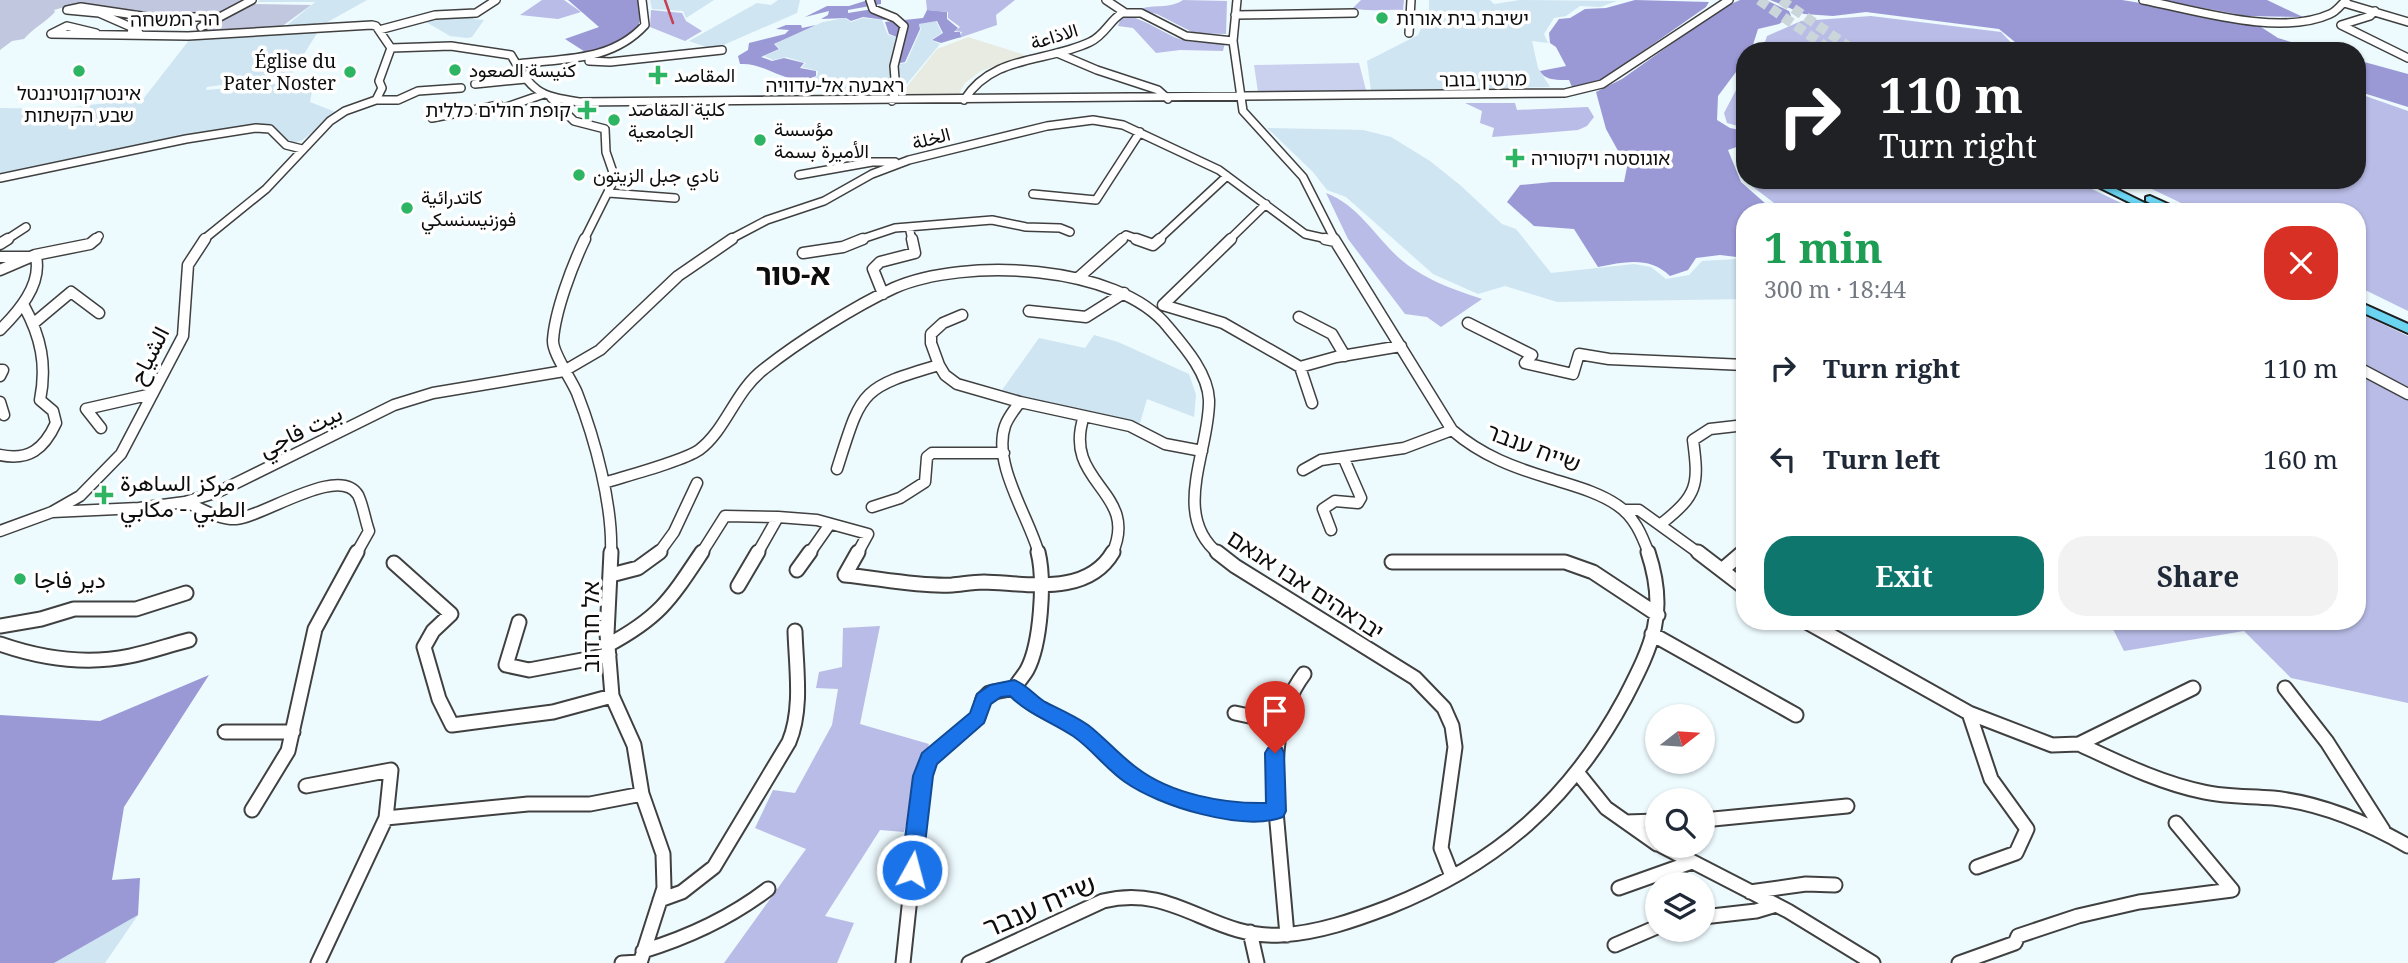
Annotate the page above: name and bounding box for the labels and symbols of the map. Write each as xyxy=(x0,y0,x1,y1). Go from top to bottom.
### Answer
street label: הר המשחה xyxy=(130,5,220,33)
place label: ישיבת בית אורות xyxy=(1396,5,1529,31)
marker: ישיבת בית אורות xyxy=(1374,10,1390,26)
street label: الاذاعة xyxy=(1027,16,1081,56)
place label: Église du Pater Noster xyxy=(223,48,336,96)
place label: كنيسة الصعود xyxy=(469,57,576,83)
marker: كنيسة الصعود xyxy=(447,62,463,78)
place label: المقاصد xyxy=(674,62,735,88)
marker: אינטרקונטיננטל שבע הקשתות xyxy=(71,63,87,79)
marker: Église du Pater Noster xyxy=(342,64,358,80)
marker: المقاصد xyxy=(648,65,668,85)
street label: מרטין בובר xyxy=(1439,65,1527,93)
street label: ראבעה אל-עדוויה xyxy=(766,72,904,98)
place label: אינטרקונטיננטל שבע הקשתות xyxy=(17,80,141,128)
place label: كلية المقاصد الجامعية xyxy=(628,96,725,144)
place label: קופת חולים כללית xyxy=(425,97,571,123)
marker: קופת חולים כללית xyxy=(577,100,597,120)
marker: كلية المقاصد الجامعية xyxy=(606,112,622,128)
place label: مؤسسة الأميرة بسمة xyxy=(774,116,869,164)
street label: الخلة xyxy=(909,120,953,156)
marker: مؤسسة الأميرة بسمة xyxy=(752,132,768,148)
place label: אוגוסטה ויקטוריה xyxy=(1531,145,1670,171)
marker: אוגוסטה ויקטוריה xyxy=(1505,148,1525,168)
place label: نادي جبل الزيتون xyxy=(593,162,719,191)
marker: نادي جبل الزيتون xyxy=(571,167,587,183)
place label: كاتدرائية فوزنيسنسكي xyxy=(421,184,516,235)
marker: كاتدرائية فوزنيسنسكي xyxy=(399,200,415,216)
district label: א-טור xyxy=(755,253,831,294)
street label: الشياح xyxy=(120,320,177,390)
street label: بيت فاجي xyxy=(253,396,349,468)
street label: שייח ענבר xyxy=(1482,414,1586,480)
place label: مركز الساهرة الطبي - مكابي xyxy=(120,466,245,528)
marker: مركز الساهرة الطبي - مكابي xyxy=(94,485,114,505)
street label: יבראהים אבו אנאם xyxy=(1221,521,1391,647)
place label: دير فاجا xyxy=(34,563,106,595)
marker: دير فاجا xyxy=(12,571,28,587)
street label: אל חרדוב xyxy=(574,581,606,673)
pin xyxy=(1245,681,1305,753)
north arrow xyxy=(1645,704,1715,774)
position arrow xyxy=(875,833,949,907)
street label: שייח ענבר xyxy=(976,864,1102,946)

